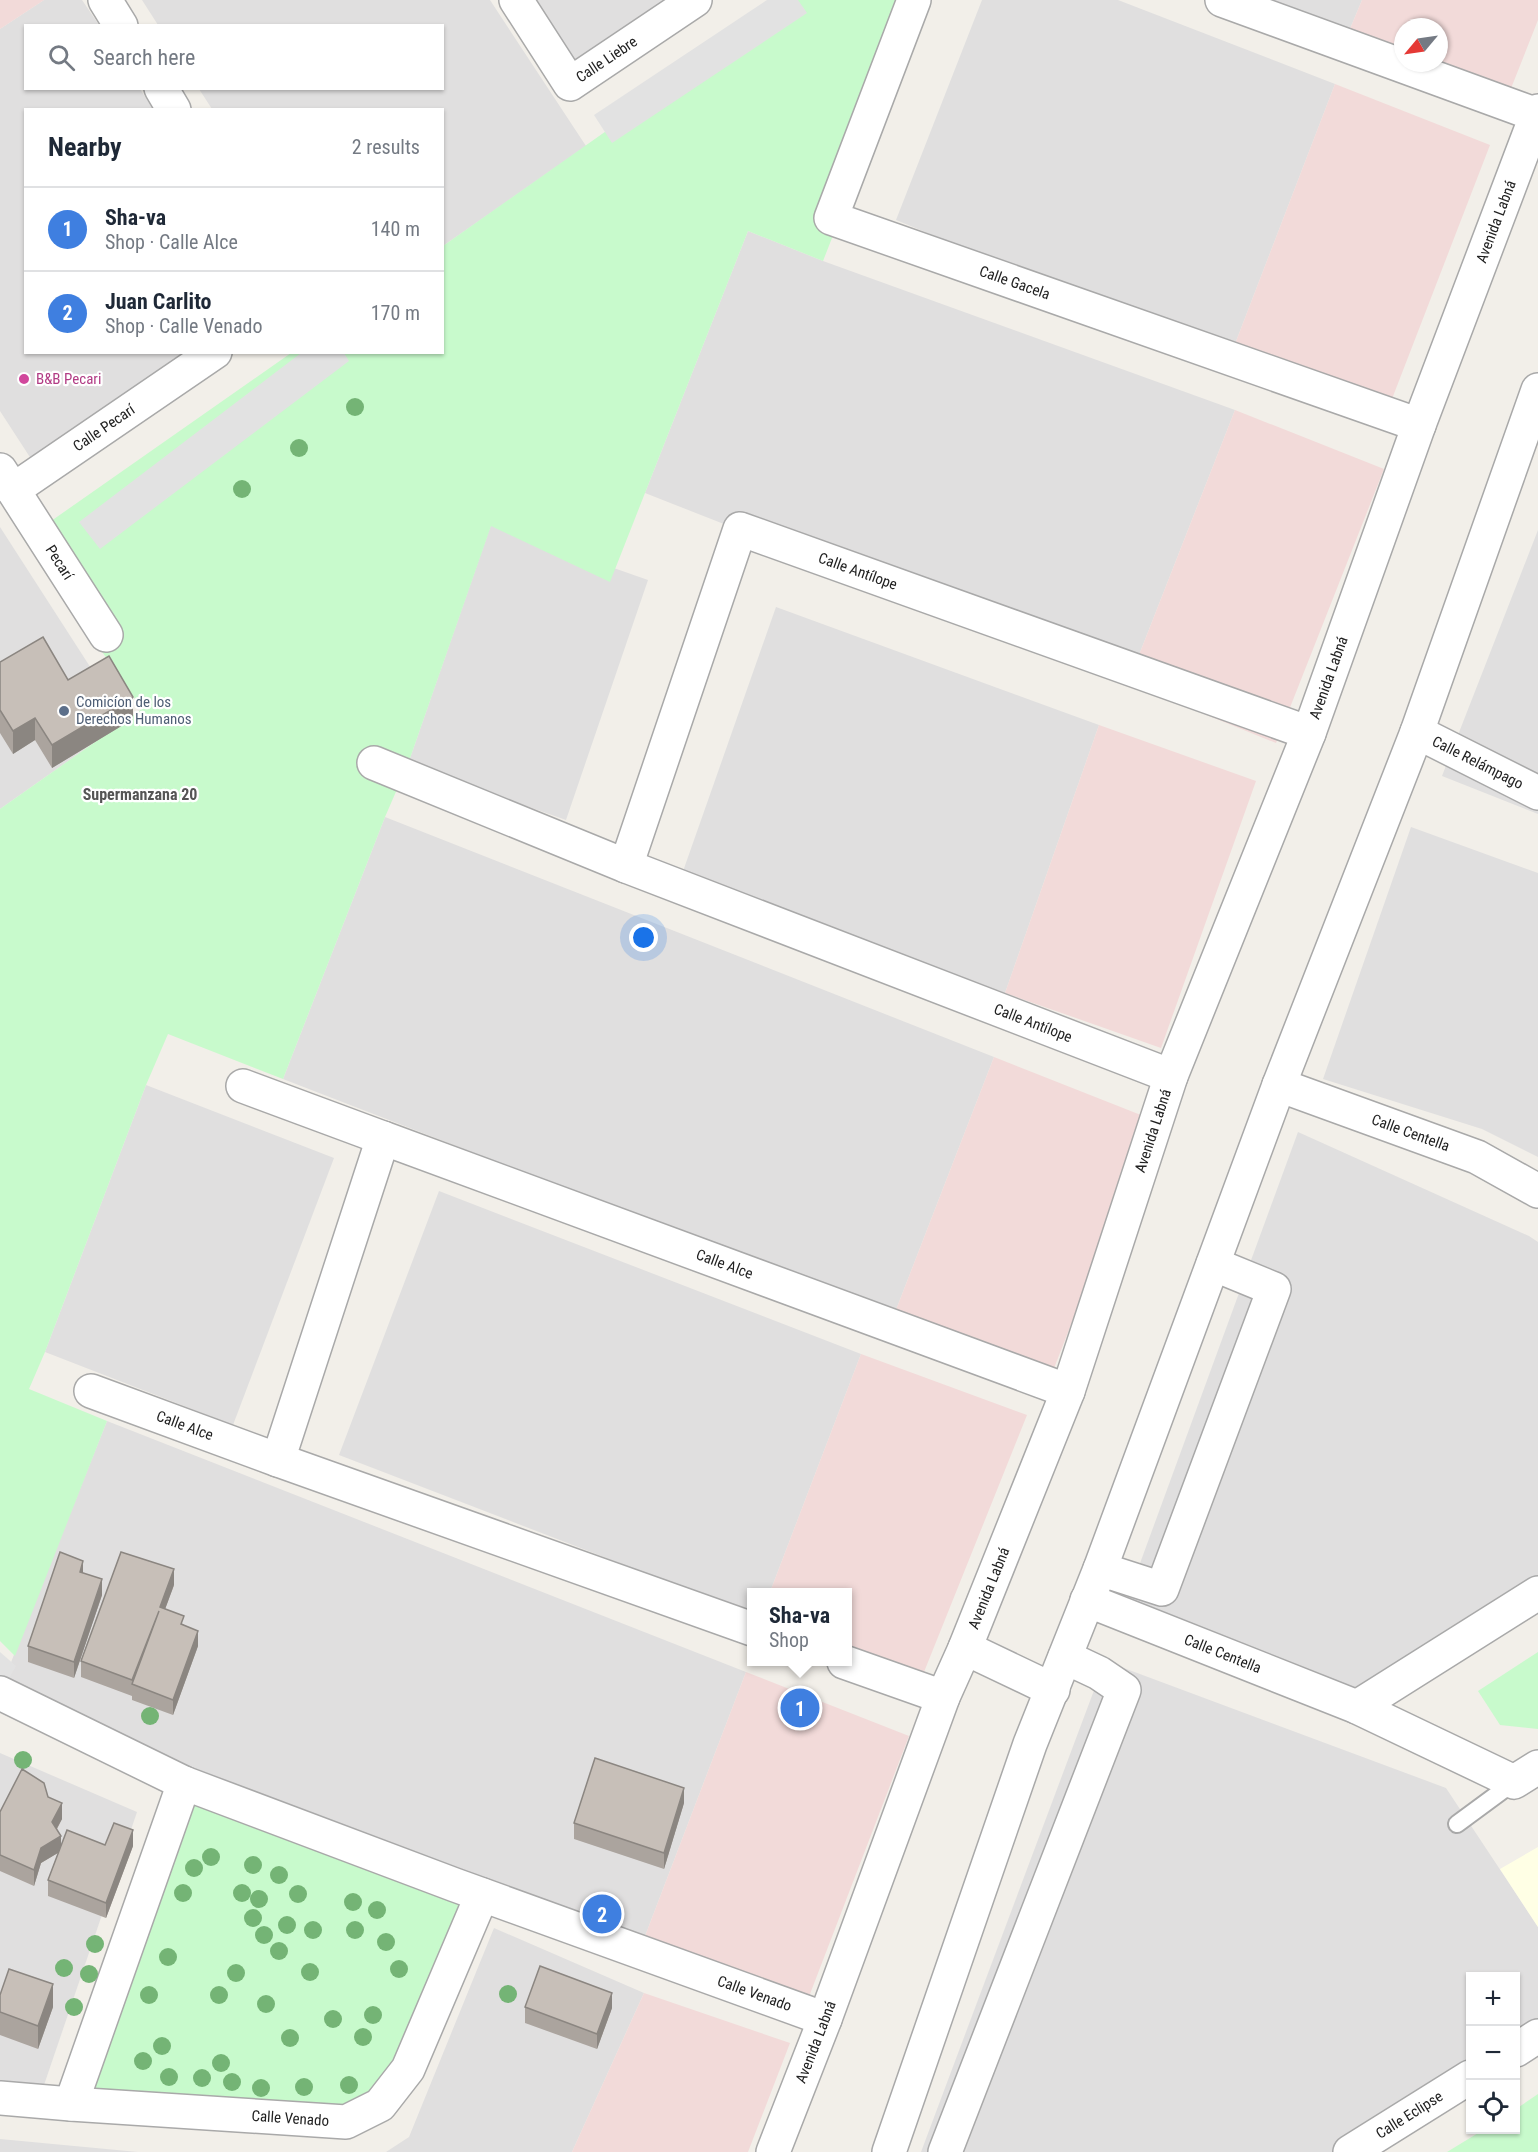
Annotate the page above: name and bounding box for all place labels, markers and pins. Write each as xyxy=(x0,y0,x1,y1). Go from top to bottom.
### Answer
place label: B&B Pecari xyxy=(36,370,101,388)
marker: B&B Pecari xyxy=(17,372,31,386)
place label: Comicíon de los Derechos Humanos xyxy=(76,693,192,728)
marker: Comicíon de los Derechos Humanos xyxy=(57,704,71,718)
pin: 1 xyxy=(780,1686,820,1730)
pin: 2 xyxy=(582,1892,622,1936)

